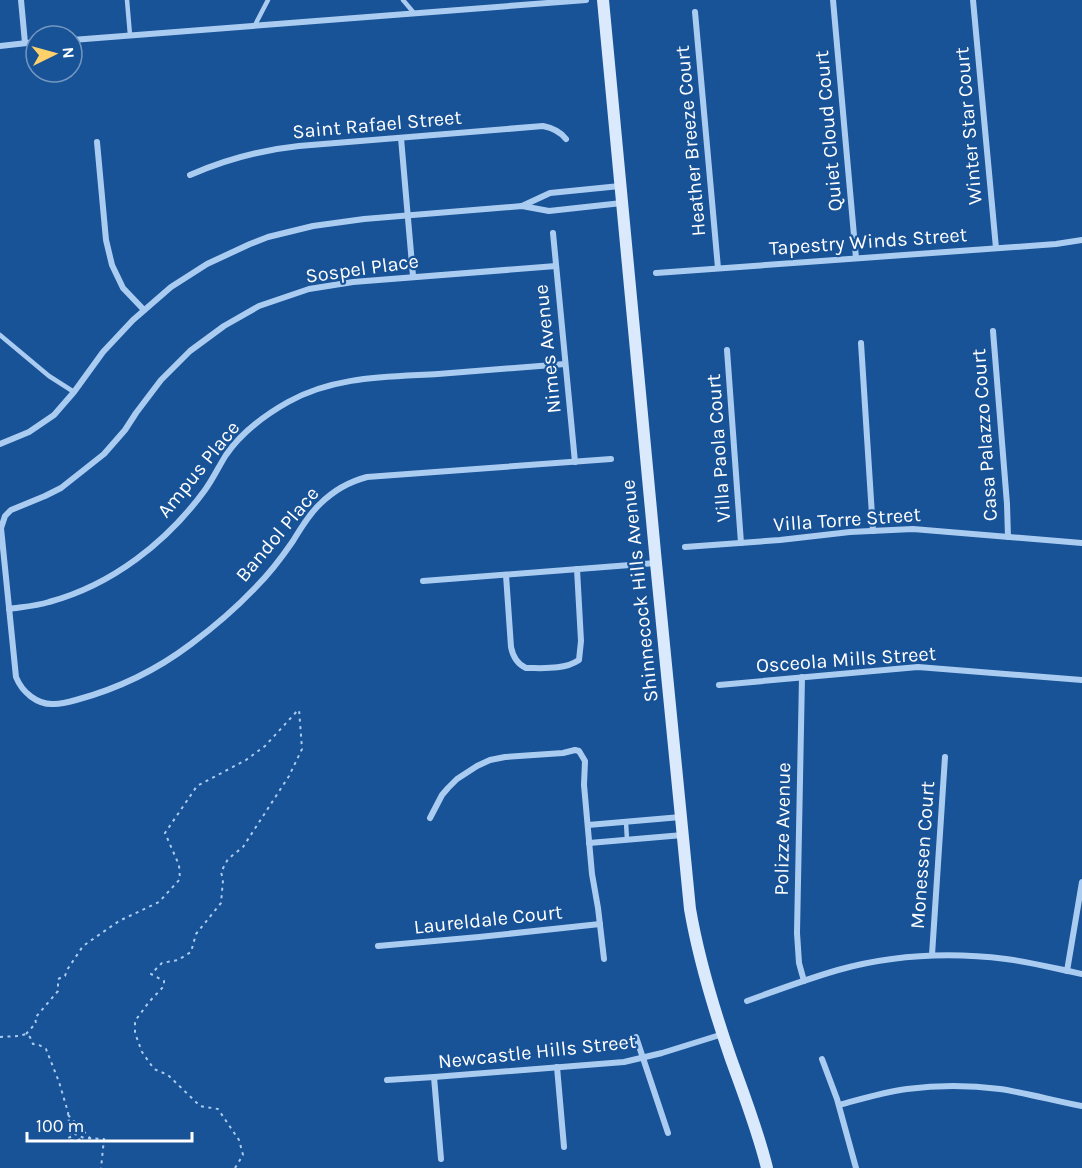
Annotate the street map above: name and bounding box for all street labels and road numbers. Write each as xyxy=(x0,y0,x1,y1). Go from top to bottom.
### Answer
street label: Heather Breeze Court xyxy=(671,44,710,237)
street label: Winter Star Court xyxy=(950,46,987,206)
street label: Quiet Cloud Court xyxy=(810,49,847,212)
street label: Saint Rafael Street xyxy=(291,106,463,143)
street label: Tapestry Winds Street xyxy=(768,223,968,260)
street label: Sospel Place xyxy=(304,249,420,288)
street label: Nimes Avenue xyxy=(529,283,566,415)
street label: Casa Palazzo Court xyxy=(967,347,1002,522)
street label: Villa Paola Court xyxy=(702,373,735,523)
street label: Ampus Place xyxy=(152,416,244,522)
street label: Shinnecock Hills Avenue xyxy=(616,478,663,703)
street label: Bandol Place xyxy=(231,482,324,586)
street label: Villa Torre Street xyxy=(772,503,922,536)
street label: Osceola Mills Street xyxy=(755,642,937,677)
street label: Polizze Avenue xyxy=(770,762,795,896)
street label: Monessen Court xyxy=(906,780,939,930)
street label: Laureldale Court xyxy=(413,900,564,939)
street label: Newcastle Hills Street xyxy=(437,1030,638,1073)

